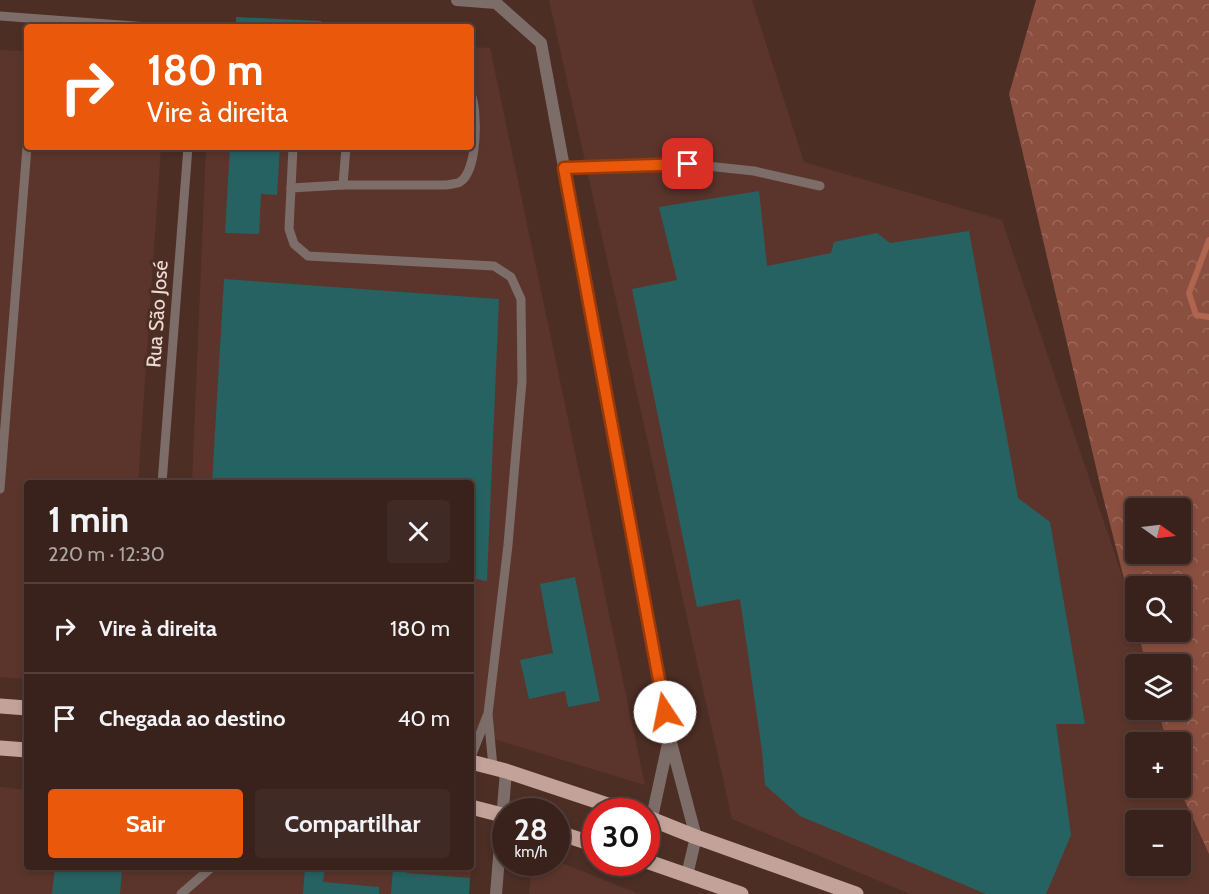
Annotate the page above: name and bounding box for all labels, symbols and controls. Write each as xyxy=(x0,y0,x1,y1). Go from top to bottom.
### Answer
text: 180 m xyxy=(147,44,263,96)
icon: right xyxy=(48,48,126,126)
text: Vire à direita xyxy=(147,96,288,129)
pin xyxy=(662,138,713,189)
icon: arrive xyxy=(671,147,704,180)
street label: Rua São José xyxy=(141,260,173,368)
text: 1 min xyxy=(48,497,129,541)
north arrow xyxy=(1125,498,1191,564)
map controls xyxy=(1125,498,1191,876)
button: close xyxy=(387,500,450,563)
text: 220 m · 12:30 xyxy=(48,542,165,566)
button: search xyxy=(1125,576,1191,642)
icon: right xyxy=(48,612,81,645)
text: Vire à direita xyxy=(99,615,217,642)
text: 180 m xyxy=(390,615,450,642)
button: layers xyxy=(1125,654,1191,720)
position arrow xyxy=(633,680,697,744)
icon: arrive xyxy=(48,702,81,735)
text: Chegada ao destino xyxy=(99,705,285,732)
text: 40 m xyxy=(398,705,450,732)
button: + xyxy=(1125,732,1191,798)
button: Sair xyxy=(48,789,243,858)
button: Compartilhar xyxy=(255,789,450,858)
speed limit sign: 30 xyxy=(582,798,660,876)
button: − xyxy=(1125,810,1191,876)
text: 28 xyxy=(514,811,548,848)
text: km/h xyxy=(515,843,547,861)

